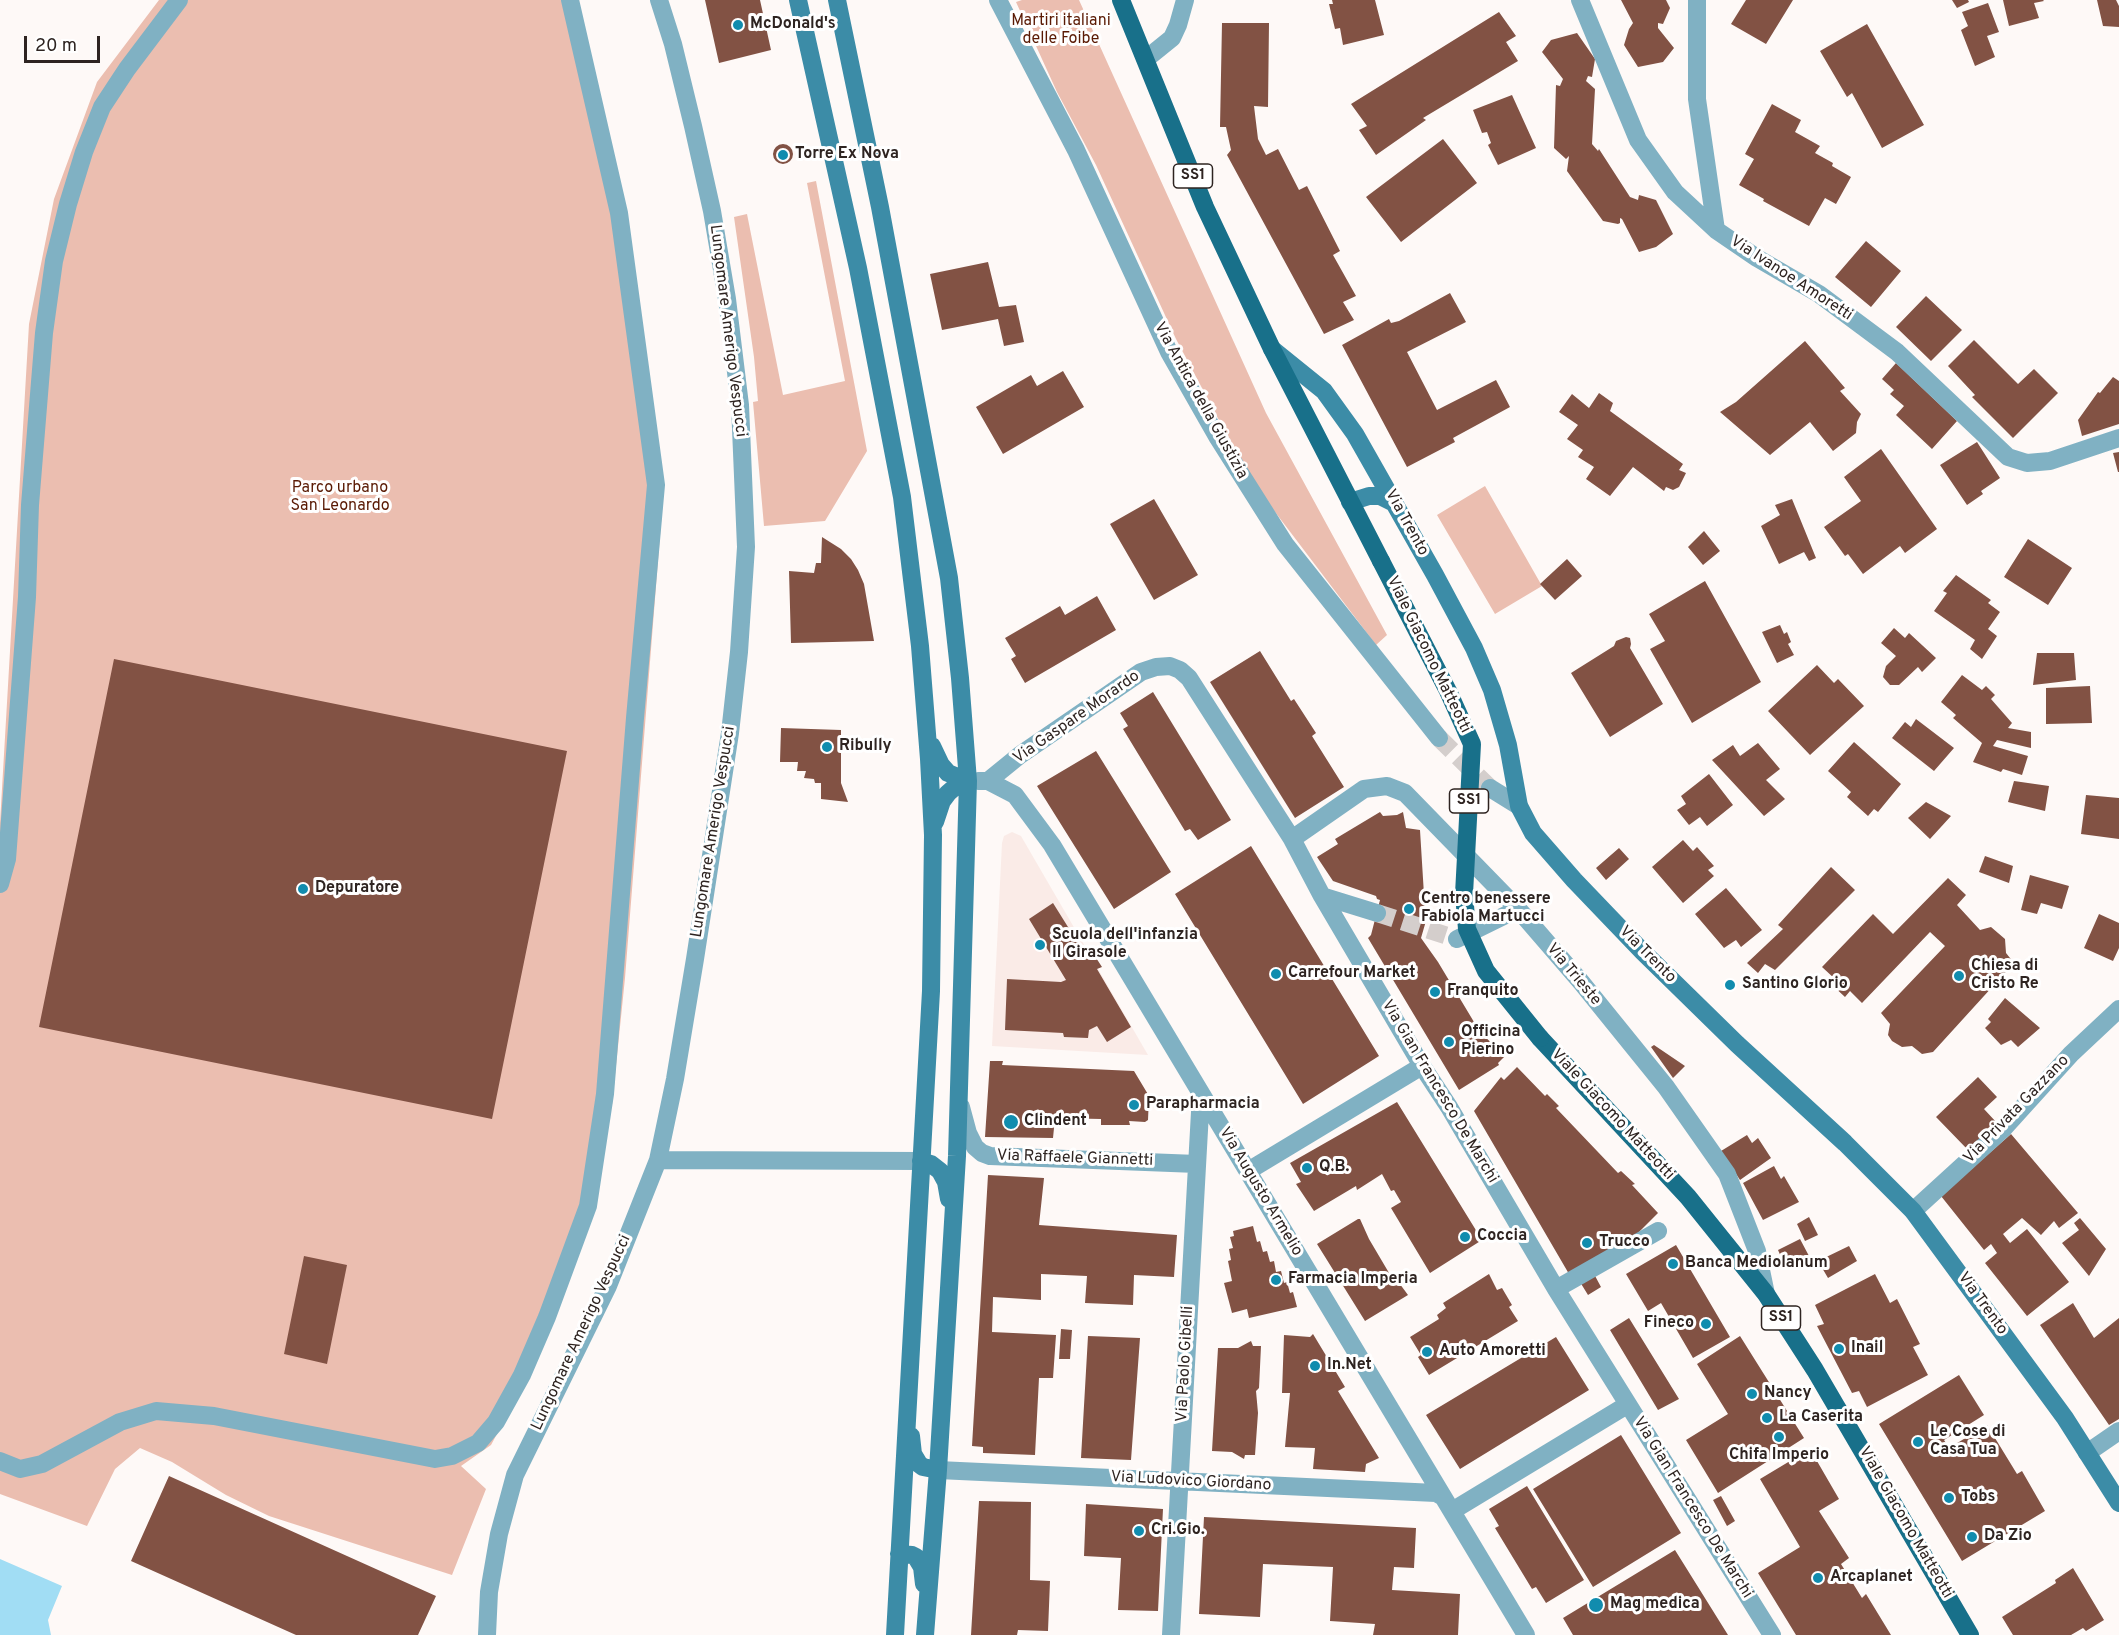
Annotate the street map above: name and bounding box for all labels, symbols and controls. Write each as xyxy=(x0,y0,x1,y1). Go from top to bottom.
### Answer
park label: Martiri italiani delle Foibe xyxy=(1011,12,1111,50)
place label: McDonald's xyxy=(750,15,836,35)
marker: McDonald's xyxy=(731,18,745,32)
scale bar xyxy=(27,24,104,62)
text: 20 m xyxy=(35,35,77,58)
place label: Torre Ex Nova xyxy=(795,145,899,165)
marker: Torre Ex Nova xyxy=(776,148,790,162)
road number: SS1 xyxy=(1174,164,1212,188)
street label: Lungomare Amerigo Vespucci xyxy=(704,224,750,438)
street label: Via Ivanoe Amoretti xyxy=(1726,232,1856,326)
street label: Via Antica della Giustizia xyxy=(1149,319,1251,483)
park label: Parco urbano San Leonardo xyxy=(290,479,390,517)
street label: Via Trento xyxy=(1380,487,1432,559)
street label: Viale Giacomo Matteotti xyxy=(1382,573,1474,737)
street label: Via Gaspare Morardo xyxy=(1010,667,1144,769)
street label: Lungomare Amerigo Vespucci xyxy=(688,725,740,939)
place label: Ribully xyxy=(839,737,892,757)
marker: Ribully xyxy=(820,740,834,754)
road number: SS1 xyxy=(1450,789,1488,813)
place label: Depuratore xyxy=(315,879,399,899)
marker: Depuratore xyxy=(296,882,310,896)
place label: Centro benessere Fabiola Martucci xyxy=(1421,890,1551,928)
marker: Centro benessere Fabiola Martucci xyxy=(1402,902,1416,916)
street label: Via Trento xyxy=(1614,922,1680,988)
place label: Scuola dell'infanzia Il Girasole xyxy=(1052,926,1198,964)
marker: Scuola dell'infanzia Il Girasole xyxy=(1033,938,1047,952)
street label: Via Trieste xyxy=(1542,940,1604,1010)
place label: Chiesa di Cristo Re xyxy=(1971,957,2039,995)
place label: Carrefour Market xyxy=(1288,964,1416,984)
marker: Carrefour Market xyxy=(1269,967,1283,981)
marker: Chiesa di Cristo Re xyxy=(1952,969,1966,983)
place label: Santino Glorio xyxy=(1742,975,1848,995)
marker: Santino Glorio xyxy=(1723,978,1737,992)
place label: Franquito xyxy=(1447,982,1518,1002)
marker: Franquito xyxy=(1428,985,1442,999)
street label: Via Gian Francesco De Marchi xyxy=(1377,997,1501,1187)
place label: Officina Pierino xyxy=(1461,1023,1520,1061)
marker: Officina Pierino xyxy=(1442,1035,1456,1049)
street label: Viale Giacomo Matteotti xyxy=(1546,1045,1678,1185)
street label: Via Privata Gazzano xyxy=(1960,1052,2074,1168)
place label: Parapharmacia xyxy=(1146,1095,1260,1115)
marker: Parapharmacia xyxy=(1127,1098,1141,1112)
place label: Clindent xyxy=(1024,1112,1087,1132)
marker: Clindent xyxy=(1002,1113,1020,1131)
street label: Via Augusto Armelio xyxy=(1214,1124,1306,1260)
street label: Via Raffaele Giannetti xyxy=(997,1147,1153,1171)
place label: Q.B. xyxy=(1319,1158,1349,1178)
marker: Q.B. xyxy=(1300,1161,1314,1175)
place label: Coccia xyxy=(1477,1227,1527,1247)
marker: Coccia xyxy=(1458,1230,1472,1244)
street label: Lungomare Amerigo Vespucci xyxy=(528,1232,636,1434)
place label: Trucco xyxy=(1599,1233,1650,1253)
marker: Trucco xyxy=(1580,1236,1594,1250)
place label: Banca Mediolanum xyxy=(1685,1254,1828,1274)
marker: Banca Mediolanum xyxy=(1666,1257,1680,1271)
street label: Via Trento xyxy=(1953,1269,2011,1339)
place label: Farmacia Imperia xyxy=(1288,1270,1418,1290)
marker: Farmacia Imperia xyxy=(1269,1273,1283,1287)
street label: Via Paolo Gibelli xyxy=(1173,1305,1199,1423)
road number: SS1 xyxy=(1762,1306,1800,1330)
place label: Fineco xyxy=(1644,1314,1694,1334)
marker: Fineco xyxy=(1699,1317,1713,1331)
place label: Inail xyxy=(1851,1339,1883,1359)
place label: Auto Amoretti xyxy=(1439,1342,1546,1362)
marker: Inail xyxy=(1832,1342,1846,1356)
marker: Auto Amoretti xyxy=(1420,1345,1434,1359)
place label: In.Net xyxy=(1327,1356,1372,1376)
marker: In.Net xyxy=(1308,1359,1322,1373)
place label: Nancy xyxy=(1764,1384,1812,1404)
marker: Nancy xyxy=(1745,1387,1759,1401)
place label: La Caserita xyxy=(1779,1408,1863,1428)
marker: La Caserita xyxy=(1760,1411,1774,1425)
street label: Via Gian Francesco De Marchi xyxy=(1628,1414,1756,1602)
place label: Le Cose di Casa Tua xyxy=(1930,1423,2005,1461)
marker: Chifa Imperio xyxy=(1772,1430,1786,1444)
marker: Le Cose di Casa Tua xyxy=(1911,1435,1925,1449)
street label: Viale Giacomo Matteotti xyxy=(1854,1444,1956,1602)
place label: Chifa Imperio xyxy=(1729,1446,1829,1466)
street label: Via Ludovico Giordano xyxy=(1110,1468,1272,1496)
place label: Tobs xyxy=(1961,1488,1995,1508)
marker: Tobs xyxy=(1942,1491,1956,1505)
place label: Cri.Gio. xyxy=(1151,1521,1205,1541)
marker: Cri.Gio. xyxy=(1132,1524,1146,1538)
place label: Da Zio xyxy=(1984,1527,2032,1547)
marker: Da Zio xyxy=(1965,1530,1979,1544)
place label: Arcaplanet xyxy=(1830,1568,1913,1588)
marker: Arcaplanet xyxy=(1811,1571,1825,1585)
place label: Mag medica xyxy=(1610,1595,1700,1615)
marker: Mag medica xyxy=(1587,1596,1605,1614)

